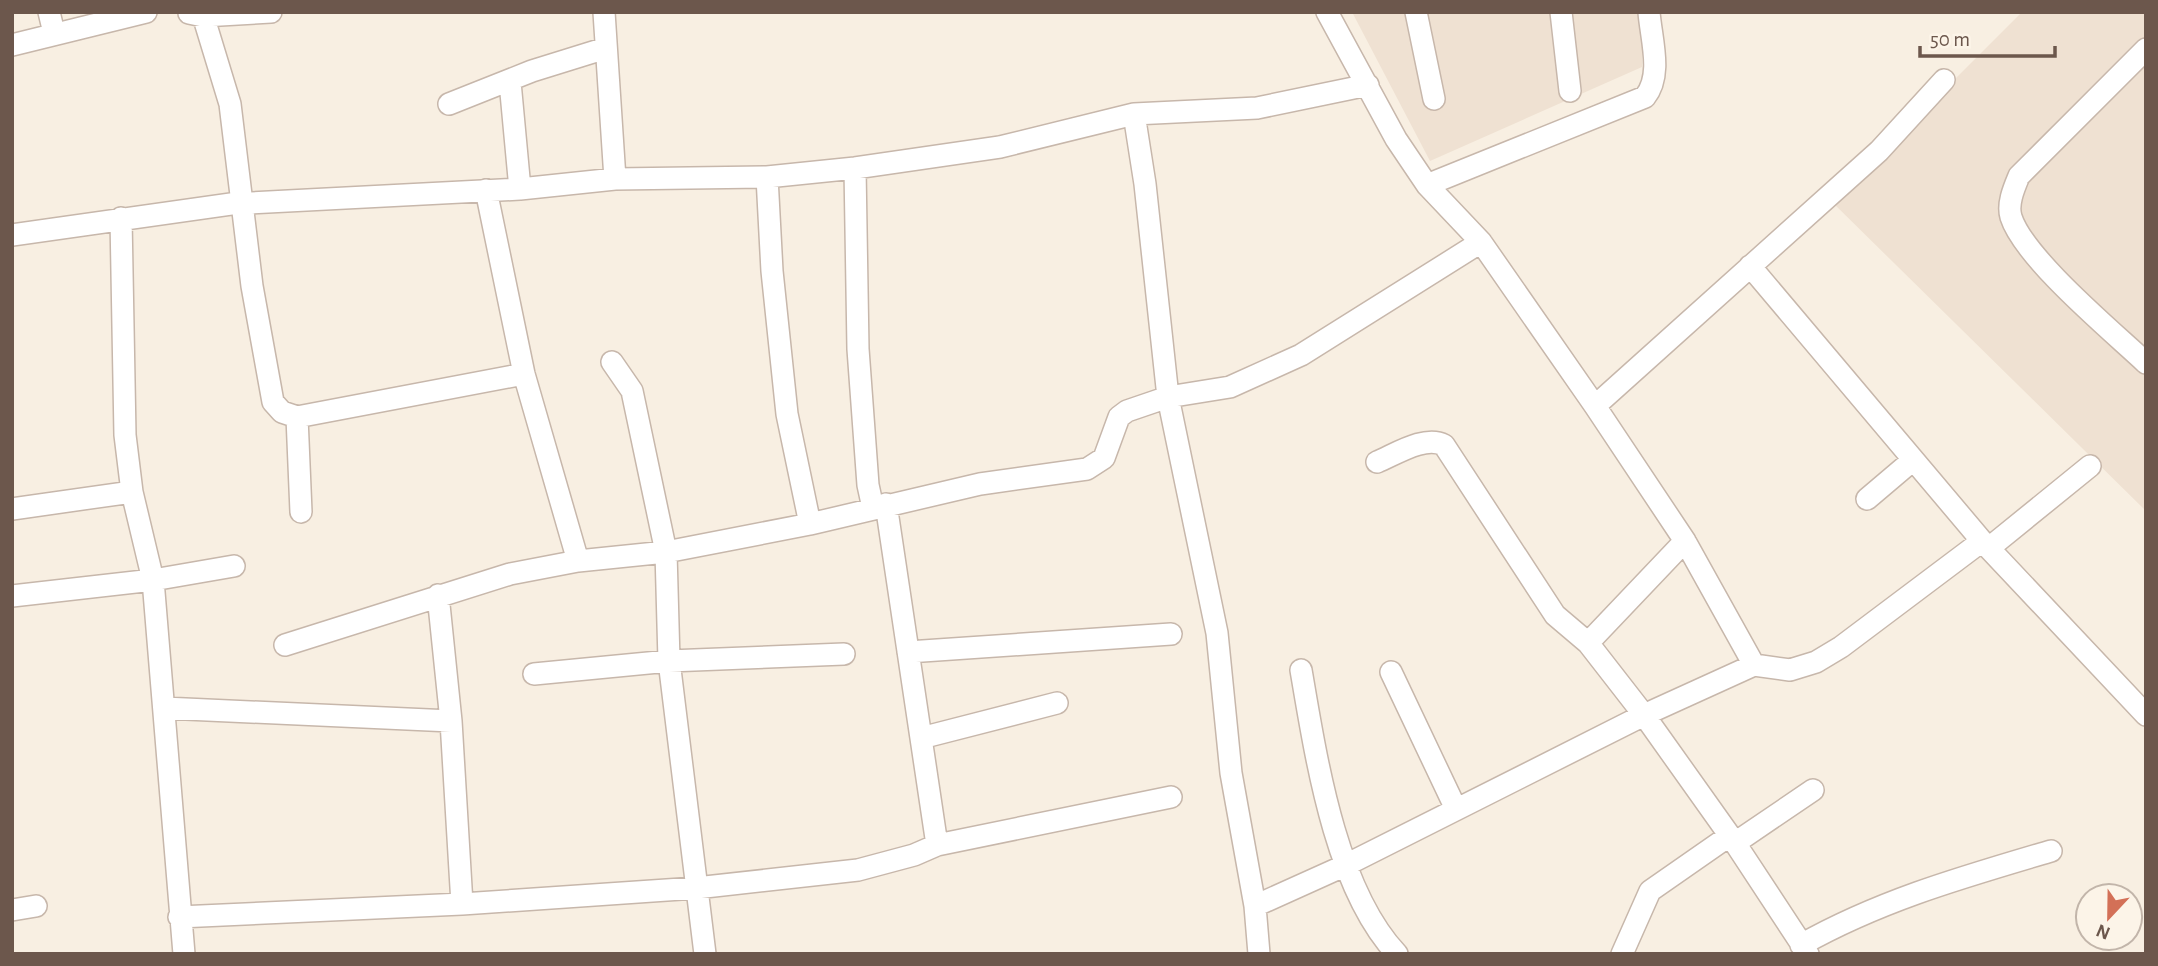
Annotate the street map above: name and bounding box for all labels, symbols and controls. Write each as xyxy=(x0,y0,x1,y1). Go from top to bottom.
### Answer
scale bar xyxy=(1920,14,2055,58)
text: 50 m xyxy=(1930,29,1970,50)
north arrow xyxy=(2074,882,2144,952)
text: N xyxy=(2094,920,2113,943)

